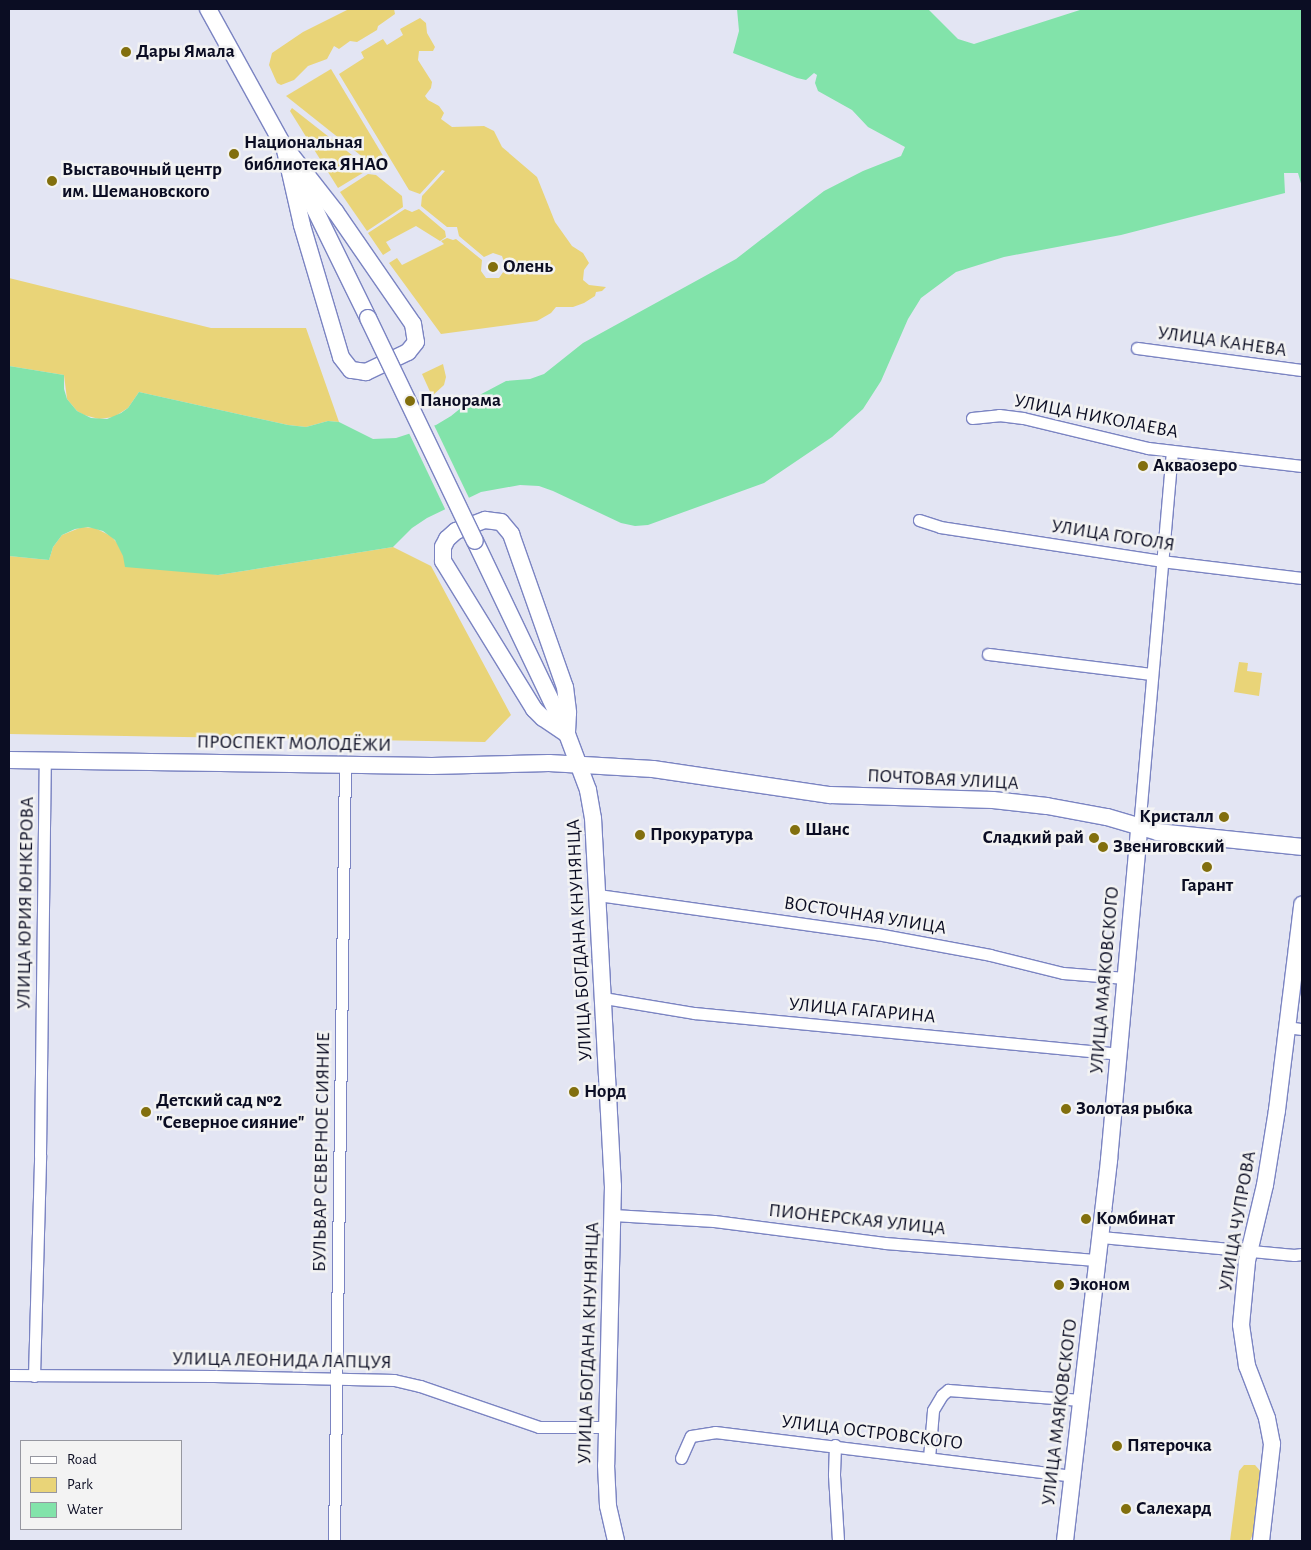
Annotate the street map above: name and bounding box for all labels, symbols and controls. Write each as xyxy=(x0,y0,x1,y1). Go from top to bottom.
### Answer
place label: Дары Ямала xyxy=(136,41,235,63)
marker: Дары Ямала xyxy=(120,46,132,58)
place label: Национальная библиотека ЯНАО xyxy=(244,132,388,176)
marker: Национальная библиотека ЯНАО xyxy=(228,148,240,160)
place label: Выставочный центр им. Шемановского xyxy=(62,159,222,203)
marker: Выставочный центр им. Шемановского xyxy=(46,175,58,187)
place label: Олень xyxy=(503,256,553,278)
marker: Олень xyxy=(487,261,499,273)
street label: УЛИЦА КАНЕВА xyxy=(1156,322,1288,362)
place label: Панорама xyxy=(420,390,501,412)
street label: УЛИЦА НИКОЛАЕВА xyxy=(1012,390,1180,444)
marker: Панорама xyxy=(404,395,416,407)
place label: Акваозеро xyxy=(1153,455,1237,477)
marker: Акваозеро xyxy=(1137,460,1149,472)
street label: УЛИЦА ГОГОЛЯ xyxy=(1050,515,1176,557)
street label: ПРОСПЕКТ МОЛОДЁЖИ xyxy=(196,731,392,757)
street label: ПОЧТОВАЯ УЛИЦА xyxy=(867,765,1019,795)
street label: УЛИЦА ЮРИЯ ЮНКЕРОВА xyxy=(13,796,39,1010)
place label: Кристалл xyxy=(1139,806,1214,828)
marker: Кристалл xyxy=(1218,811,1230,823)
street label: УЛИЦА БОГДАНА КНУНЯНЦА xyxy=(562,818,598,1062)
place label: Шанс xyxy=(805,819,850,841)
place label: Прокуратура xyxy=(650,824,753,846)
marker: Шанс xyxy=(789,824,801,836)
place label: Сладкий рай xyxy=(982,827,1084,849)
marker: Прокуратура xyxy=(634,829,646,841)
marker: Сладкий рай xyxy=(1088,832,1100,844)
place label: Звениговский xyxy=(1113,836,1225,858)
marker: Звениговский xyxy=(1097,841,1109,853)
marker: Гарант xyxy=(1201,861,1213,873)
place label: Гарант xyxy=(1181,875,1233,897)
street label: УЛИЦА МАЯКОВСКОГО xyxy=(1085,885,1125,1075)
street label: ВОСТОЧНАЯ УЛИЦА xyxy=(782,892,948,940)
street label: УЛИЦА ГАГАРИНА xyxy=(788,993,936,1029)
street label: БУЛЬВАР СЕВЕРНОЕ СИЯНИЕ xyxy=(309,1032,335,1272)
place label: Норд xyxy=(584,1081,626,1103)
marker: Норд xyxy=(568,1086,580,1098)
place label: Детский сад №2 "Северное сияние" xyxy=(156,1090,304,1134)
place label: Золотая рыбка xyxy=(1076,1098,1193,1120)
marker: Золотая рыбка xyxy=(1060,1103,1072,1115)
marker: Детский сад №2 "Северное сияние" xyxy=(140,1106,152,1118)
street label: УЛИЦА ЧУПРОВА xyxy=(1214,1149,1262,1293)
street label: ПИОНЕРСКАЯ УЛИЦА xyxy=(767,1199,947,1241)
place label: Комбинат xyxy=(1096,1208,1175,1230)
marker: Комбинат xyxy=(1080,1213,1092,1225)
street label: УЛИЦА БОГДАНА КНУНЯНЦА xyxy=(573,1222,605,1464)
place label: Эконом xyxy=(1069,1274,1130,1296)
marker: Эконом xyxy=(1053,1279,1065,1291)
street label: УЛИЦА МАЯКОВСКОГО xyxy=(1037,1317,1083,1507)
street label: УЛИЦА ЛЕОНИДА ЛАПЦУЯ xyxy=(172,1348,392,1374)
street label: УЛИЦА ОСТРОВСКОГО xyxy=(780,1411,964,1455)
place label: Пятерочка xyxy=(1127,1435,1212,1457)
legend xyxy=(20,1440,182,1530)
marker: Пятерочка xyxy=(1111,1440,1123,1452)
text: Road xyxy=(67,1452,97,1467)
text: Park xyxy=(67,1477,93,1492)
place label: Салехард xyxy=(1136,1498,1212,1520)
text: Water xyxy=(67,1502,103,1517)
marker: Салехард xyxy=(1120,1503,1132,1515)

